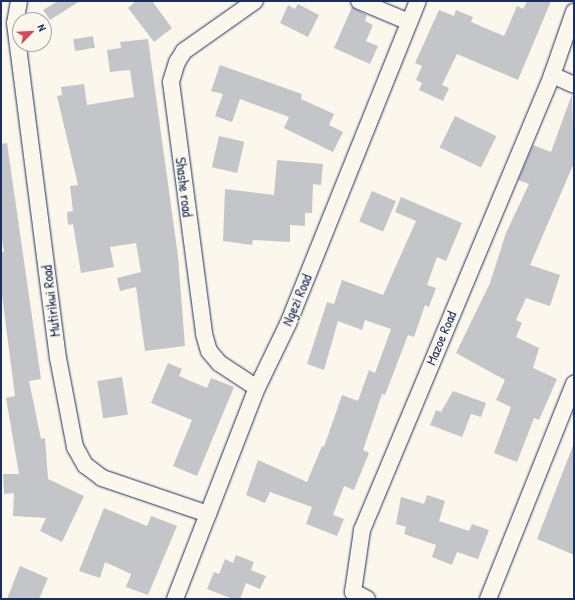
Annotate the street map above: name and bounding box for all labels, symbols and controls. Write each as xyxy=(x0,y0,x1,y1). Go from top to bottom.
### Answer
north arrow xyxy=(12,12,52,52)
text: N xyxy=(34,22,50,33)
street label: Shashe road xyxy=(172,156,196,218)
street label: Mutirikwi Road xyxy=(38,264,64,338)
street label: Ngezi Road xyxy=(279,272,315,328)
street label: Mazoe Road xyxy=(422,308,460,368)

